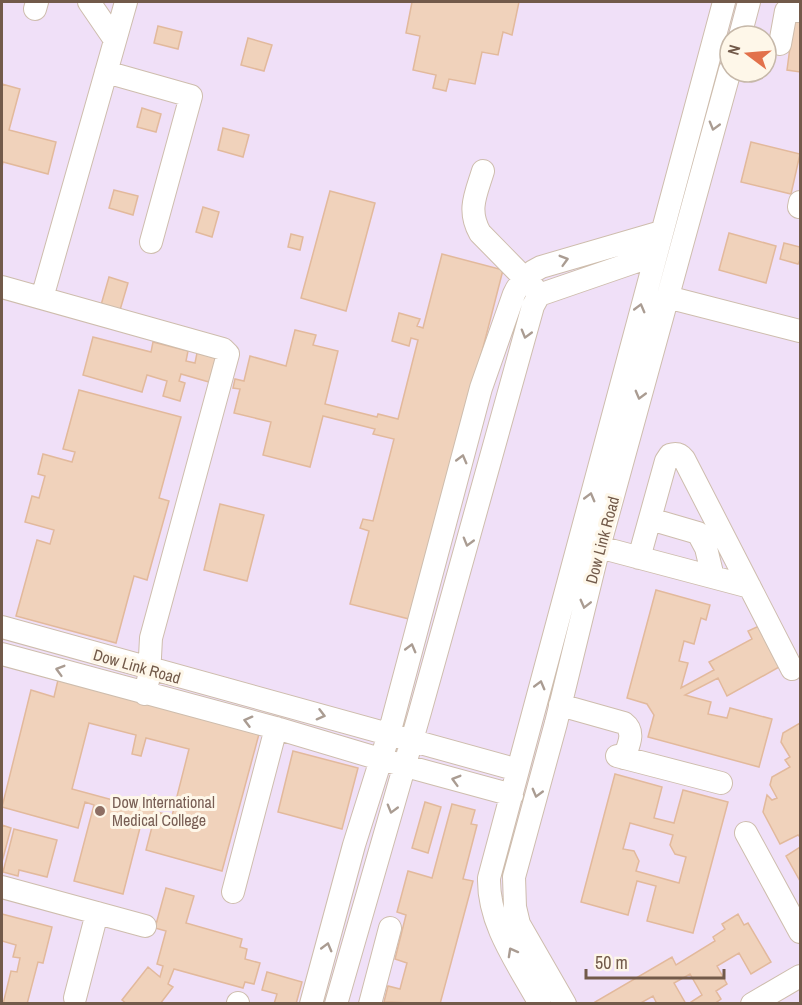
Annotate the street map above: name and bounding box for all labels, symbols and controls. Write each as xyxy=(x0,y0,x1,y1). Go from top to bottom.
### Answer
north arrow xyxy=(718,24,778,84)
text: N xyxy=(722,42,745,57)
one-way arrow xyxy=(709,121,721,131)
one-way arrow xyxy=(558,255,569,267)
one-way arrow xyxy=(633,304,646,314)
one-way arrow xyxy=(520,329,533,339)
one-way arrow xyxy=(635,390,648,400)
one-way arrow xyxy=(455,455,467,465)
one-way arrow xyxy=(583,492,595,503)
street label: Dow Link Road xyxy=(580,494,624,586)
one-way arrow xyxy=(462,537,475,547)
one-way arrow xyxy=(580,598,592,609)
street label: Dow Link Road xyxy=(91,643,183,689)
one-way arrow xyxy=(404,643,416,654)
one-way arrow xyxy=(55,665,65,677)
one-way arrow xyxy=(532,680,545,690)
one-way arrow xyxy=(316,708,326,721)
one-way arrow xyxy=(243,715,253,728)
one-way arrow xyxy=(451,774,461,787)
one-way arrow xyxy=(531,788,544,798)
place label: Dow International Medical College xyxy=(112,791,215,831)
one-way arrow xyxy=(387,803,399,814)
marker: Dow International Medical College xyxy=(93,804,107,818)
one-way arrow xyxy=(320,942,332,953)
scale bar xyxy=(586,942,724,980)
one-way arrow xyxy=(508,948,519,959)
text: 50 m xyxy=(595,950,628,975)

